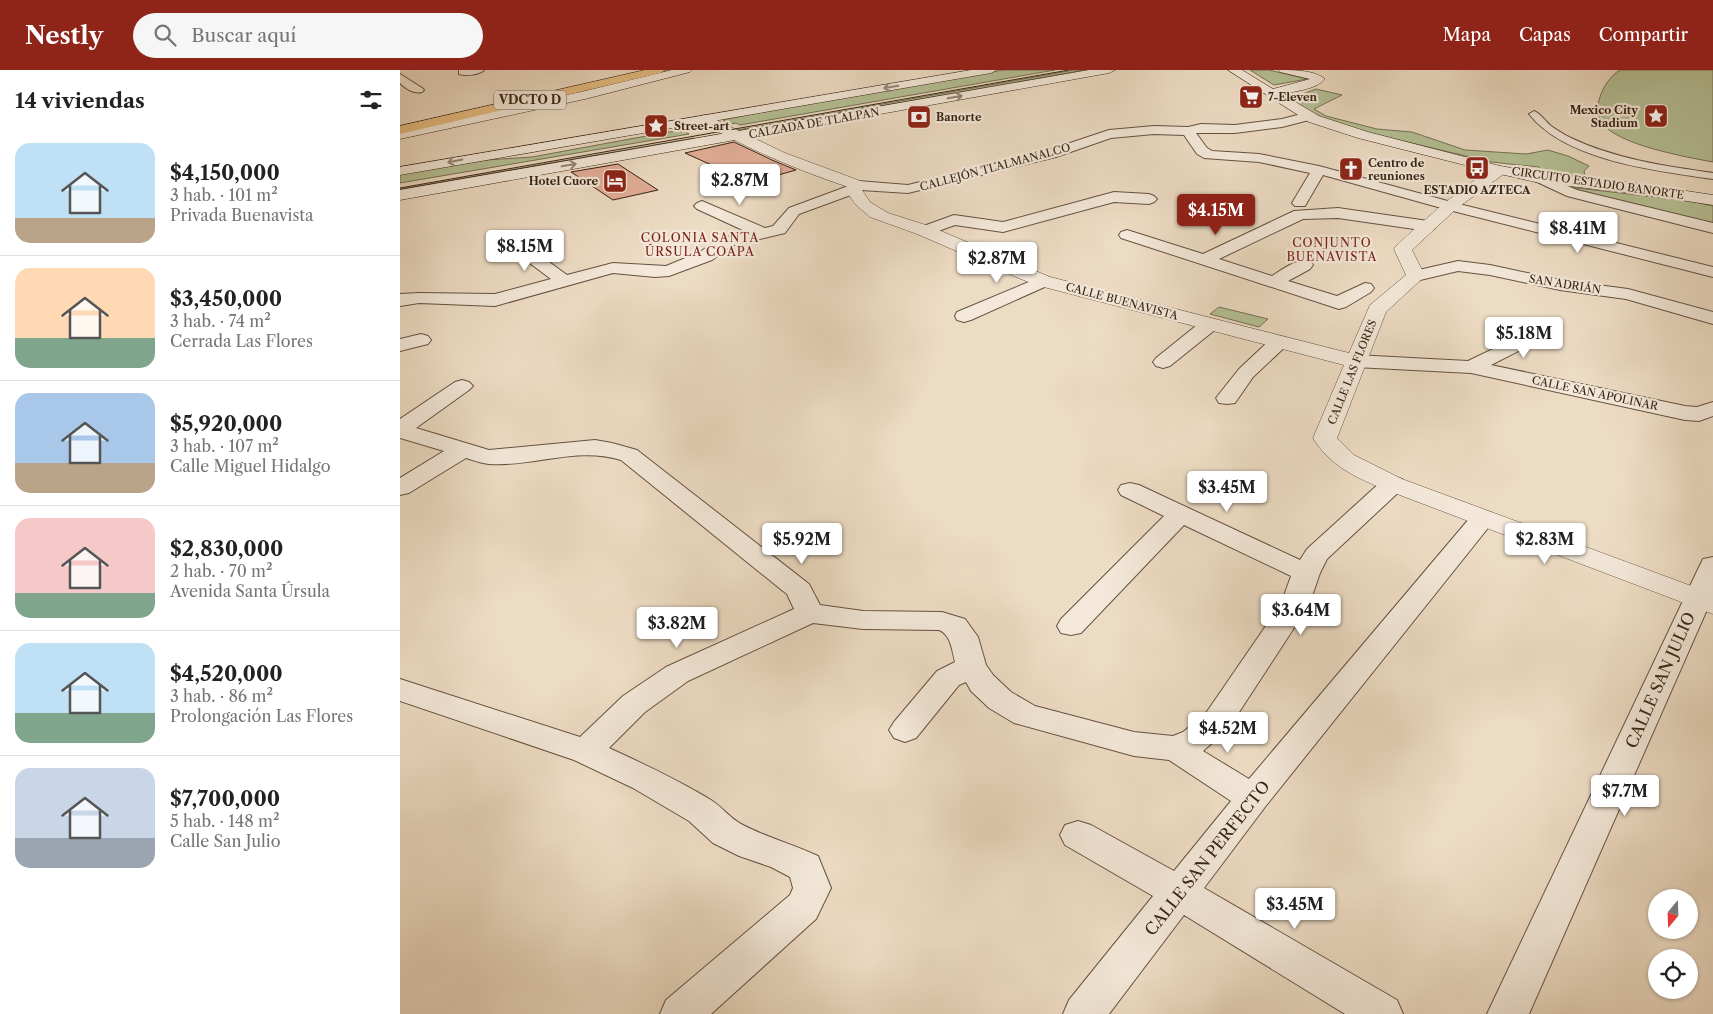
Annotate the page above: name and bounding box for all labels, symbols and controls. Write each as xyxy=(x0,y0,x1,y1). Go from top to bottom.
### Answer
search box xyxy=(133,13,483,58)
text: Nestly xyxy=(25,21,103,50)
icon: search xyxy=(151,21,179,49)
text: Buscar aquí xyxy=(191,24,296,47)
text: Mapa xyxy=(1443,24,1491,46)
text: Capas xyxy=(1519,24,1571,46)
text: Compartir xyxy=(1599,24,1688,46)
one-way arrow xyxy=(884,83,900,93)
supermarket icon: 7-Eleven xyxy=(1238,84,1264,110)
icon: filters xyxy=(357,86,385,114)
text: 14 viviendas xyxy=(15,88,145,113)
road number: VDCTO D xyxy=(494,90,566,110)
place label: 7-Eleven xyxy=(1268,90,1317,104)
one-way arrow xyxy=(946,92,962,102)
place label: Mexico City Stadium xyxy=(1570,103,1638,130)
place icon: Mexico City Stadium xyxy=(1643,103,1669,129)
bank icon: Banorte xyxy=(906,104,932,130)
street label: CALZADA DE TLALPAN xyxy=(748,105,880,141)
place label: Banorte xyxy=(936,110,982,124)
place icon: Street-art xyxy=(643,113,669,139)
place label: Street-art xyxy=(674,119,730,133)
street label: CALLEJÓN TLALMANALCO xyxy=(918,140,1072,194)
bus stop icon: ESTADIO AZTECA xyxy=(1464,155,1490,181)
one-way arrow xyxy=(447,156,463,166)
church icon: Centro de reuniones xyxy=(1338,156,1364,182)
place label: Centro de reuniones xyxy=(1368,156,1425,183)
text: $4,150,000 xyxy=(170,160,280,185)
one-way arrow xyxy=(560,160,576,170)
icon: home xyxy=(55,163,115,223)
pin: $2.87M xyxy=(699,164,781,206)
street label: CIRCUITO ESTADIO BANORTE xyxy=(1511,164,1685,202)
hotel icon: Hotel Cuore xyxy=(602,168,628,194)
text: $2.87M xyxy=(711,170,769,190)
place label: Hotel Cuore xyxy=(529,174,598,188)
place label: ESTADIO AZTECA xyxy=(1423,183,1531,197)
text: 3 hab. · 101 m² xyxy=(170,185,278,205)
pin: $4.15M xyxy=(1175,194,1257,236)
text: $4.15M xyxy=(1188,200,1244,220)
text: Privada Buenavista xyxy=(170,205,313,225)
pin: $8.41M xyxy=(1537,212,1619,254)
text: $8.41M xyxy=(1550,218,1606,238)
pin: $8.15M xyxy=(484,230,566,272)
district label: COLONIA SANTA ÚRSULA COAPA xyxy=(641,230,759,259)
district label: CONJUNTO BUENAVISTA xyxy=(1287,235,1378,264)
text: $8.15M xyxy=(497,236,553,256)
pin: $2.87M xyxy=(956,242,1038,284)
text: $2.87M xyxy=(968,248,1026,268)
street label: SAN ADRIÁN xyxy=(1528,271,1602,297)
street label: CALLE BUENAVISTA xyxy=(1064,279,1181,323)
text: $3,450,000 xyxy=(170,286,282,311)
icon: home xyxy=(55,288,115,348)
text: 3 hab. · 74 m² xyxy=(170,311,271,331)
pin: $5.18M xyxy=(1483,316,1565,359)
street label: CALLE LAS FLORES xyxy=(1325,317,1379,427)
text: $5.18M xyxy=(1496,323,1552,343)
text: Cerrada Las Flores xyxy=(170,331,313,351)
street label: CALLE SAN APOLINAR xyxy=(1531,373,1660,413)
text: $5,920,000 xyxy=(170,411,282,436)
icon: home xyxy=(55,413,115,473)
text: 3 hab. · 107 m² xyxy=(170,436,279,456)
text: Calle Miguel Hidalgo xyxy=(170,456,331,476)
pin: $3.45M xyxy=(1186,470,1268,513)
text: $3.45M xyxy=(1198,477,1256,497)
pin: $5.92M xyxy=(761,522,843,565)
pin: $2.83M xyxy=(1504,522,1586,565)
text: $5.92M xyxy=(773,529,831,549)
text: $2.83M xyxy=(1516,529,1574,549)
text: $2,830,000 xyxy=(170,536,283,561)
icon: home xyxy=(55,538,115,598)
text: 2 hab. · 70 m² xyxy=(170,561,273,581)
text: Avenida Santa Úrsula xyxy=(170,581,330,601)
pin: $3.64M xyxy=(1260,594,1342,636)
text: $3.64M xyxy=(1272,600,1330,620)
pin: $3.82M xyxy=(636,606,718,649)
street label: CALLE SAN JULIO xyxy=(1621,609,1699,751)
text: $3.82M xyxy=(648,613,706,633)
text: $4,520,000 xyxy=(170,661,283,686)
icon: home xyxy=(55,663,115,723)
text: 3 hab. · 86 m² xyxy=(170,686,273,706)
text: Prolongación Las Flores xyxy=(170,706,353,726)
pin: $4.52M xyxy=(1187,712,1269,754)
text: $4.52M xyxy=(1199,718,1257,738)
pin: $7.7M xyxy=(1590,774,1660,817)
street label: CALLE SAN PERFECTO xyxy=(1140,776,1274,940)
text: $7.7M xyxy=(1602,781,1648,801)
text: $7,700,000 xyxy=(170,786,280,811)
icon: home xyxy=(55,788,115,848)
text: 5 hab. · 148 m² xyxy=(170,811,279,831)
text: Calle San Julio xyxy=(170,831,281,851)
pin: $3.45M xyxy=(1254,888,1336,930)
north arrow xyxy=(1648,889,1698,939)
map controls xyxy=(1648,889,1698,999)
text: $3.45M xyxy=(1266,894,1324,914)
button: locate xyxy=(1648,949,1698,999)

